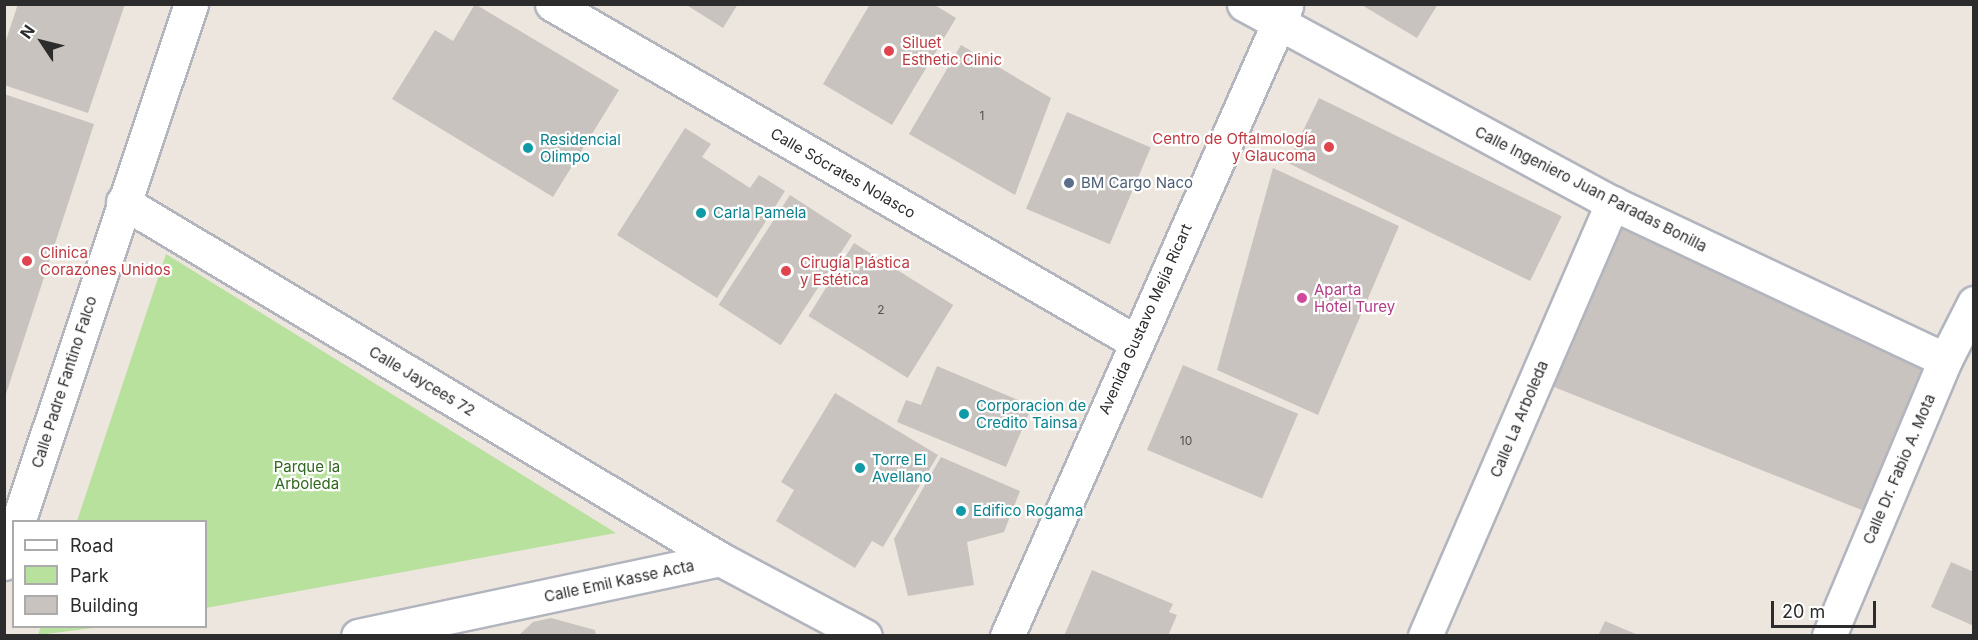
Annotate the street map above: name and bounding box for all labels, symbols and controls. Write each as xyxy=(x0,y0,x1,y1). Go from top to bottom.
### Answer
north arrow xyxy=(12,12,72,72)
text: N xyxy=(16,21,39,42)
place label: Siluet Esthetic Clinic xyxy=(902,33,1002,68)
marker: Siluet Esthetic Clinic xyxy=(880,42,898,60)
house number: 1 xyxy=(980,109,984,123)
street label: Calle Ingeniero Juan Paradas Bonilla xyxy=(1472,122,1710,256)
street label: Calle Sócrates Nolasco xyxy=(767,124,919,222)
place label: Centro de Oftalmología y Glaucoma xyxy=(1152,129,1316,164)
place label: Residencial Olimpo xyxy=(540,130,621,165)
marker: Centro de Oftalmología y Glaucoma xyxy=(1320,138,1338,156)
marker: Residencial Olimpo xyxy=(521,141,535,155)
place label: BM Cargo Naco xyxy=(1081,174,1193,192)
marker: BM Cargo Naco xyxy=(1062,176,1076,190)
place label: Carla Pamela xyxy=(713,204,806,222)
marker: Carla Pamela xyxy=(694,206,708,220)
street label: Avenida Gustavo Mejía Ricart xyxy=(1095,221,1195,417)
place label: Clinica Corazones Unidos xyxy=(40,243,171,278)
marker: Clinica Corazones Unidos xyxy=(18,252,36,270)
place label: Cirugía Plástica y Estética xyxy=(800,253,910,288)
marker: Cirugía Plástica y Estética xyxy=(777,262,795,280)
place label: Aparta Hotel Turey xyxy=(1314,280,1395,315)
marker: Aparta Hotel Turey xyxy=(1295,291,1309,305)
street label: Calle Padre Fantino Falco xyxy=(28,294,100,470)
house number: 2 xyxy=(877,303,885,317)
street label: Calle Jaycees 72 xyxy=(366,342,478,420)
street label: Calle La Arboleda xyxy=(1486,358,1552,480)
street label: Calle Dr. Fabio A. Mota xyxy=(1859,391,1939,547)
place label: Corporacion de Credito Tainsa xyxy=(976,396,1086,431)
marker: Corporacion de Credito Tainsa xyxy=(957,407,971,421)
house number: 10 xyxy=(1180,434,1192,448)
place label: Torre El Avellano xyxy=(872,450,932,485)
park label: Parque la Arboleda xyxy=(274,457,340,492)
marker: Torre El Avellano xyxy=(853,461,867,475)
place label: Edifico Rogama xyxy=(973,502,1083,520)
marker: Edifico Rogama xyxy=(954,504,968,518)
legend xyxy=(12,520,207,628)
text: Road xyxy=(70,535,113,556)
street label: Calle Emil Kasse Acta xyxy=(542,556,696,606)
text: Park xyxy=(70,565,109,586)
scale bar xyxy=(1774,589,1879,627)
text: Building xyxy=(70,595,138,616)
text: 20 m xyxy=(1782,601,1825,622)

